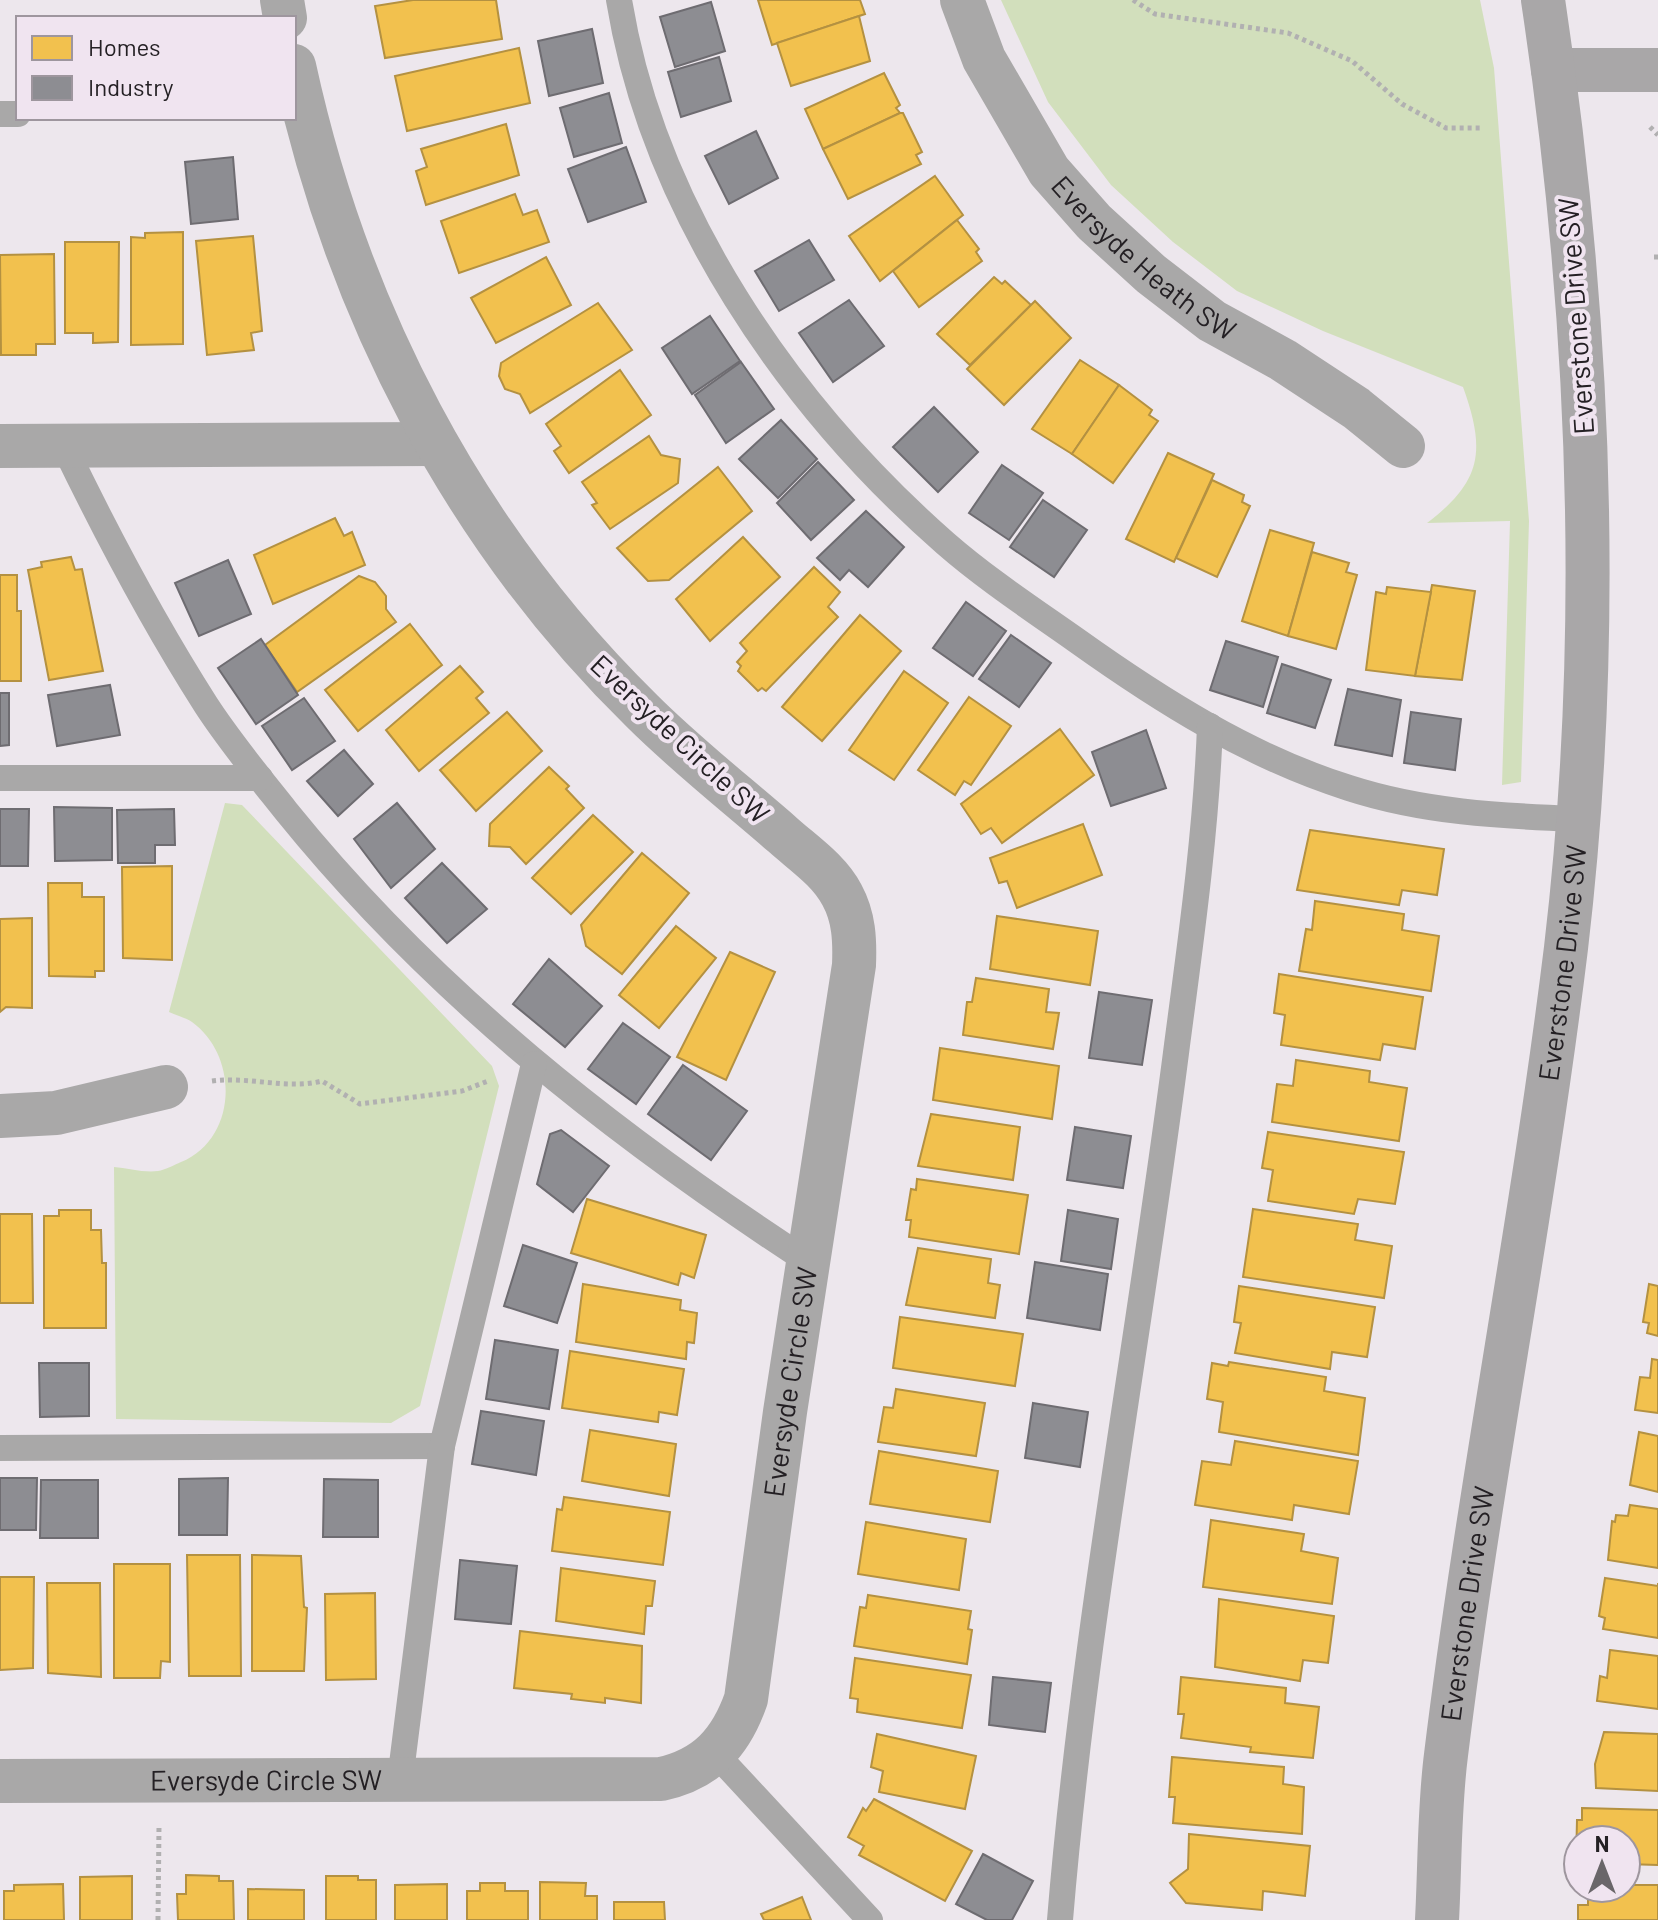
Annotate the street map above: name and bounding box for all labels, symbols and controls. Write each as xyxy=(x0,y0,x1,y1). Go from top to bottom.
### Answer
legend xyxy=(16,16,296,120)
text: Homes xyxy=(88,32,161,61)
text: Industry xyxy=(88,72,174,101)
street label: Eversyde Heath SW xyxy=(1045,168,1242,347)
street label: Everstone Drive SW xyxy=(1550,196,1600,436)
street label: Eversyde Circle SW xyxy=(584,647,777,830)
street label: Everstone Drive SW xyxy=(1530,843,1592,1083)
street label: Eversyde Circle SW xyxy=(756,1264,823,1499)
street label: Everstone Drive SW xyxy=(1432,1483,1500,1723)
street label: Eversyde Circle SW xyxy=(150,1762,382,1797)
north arrow xyxy=(1562,1824,1642,1904)
text: N xyxy=(1595,1830,1609,1856)

